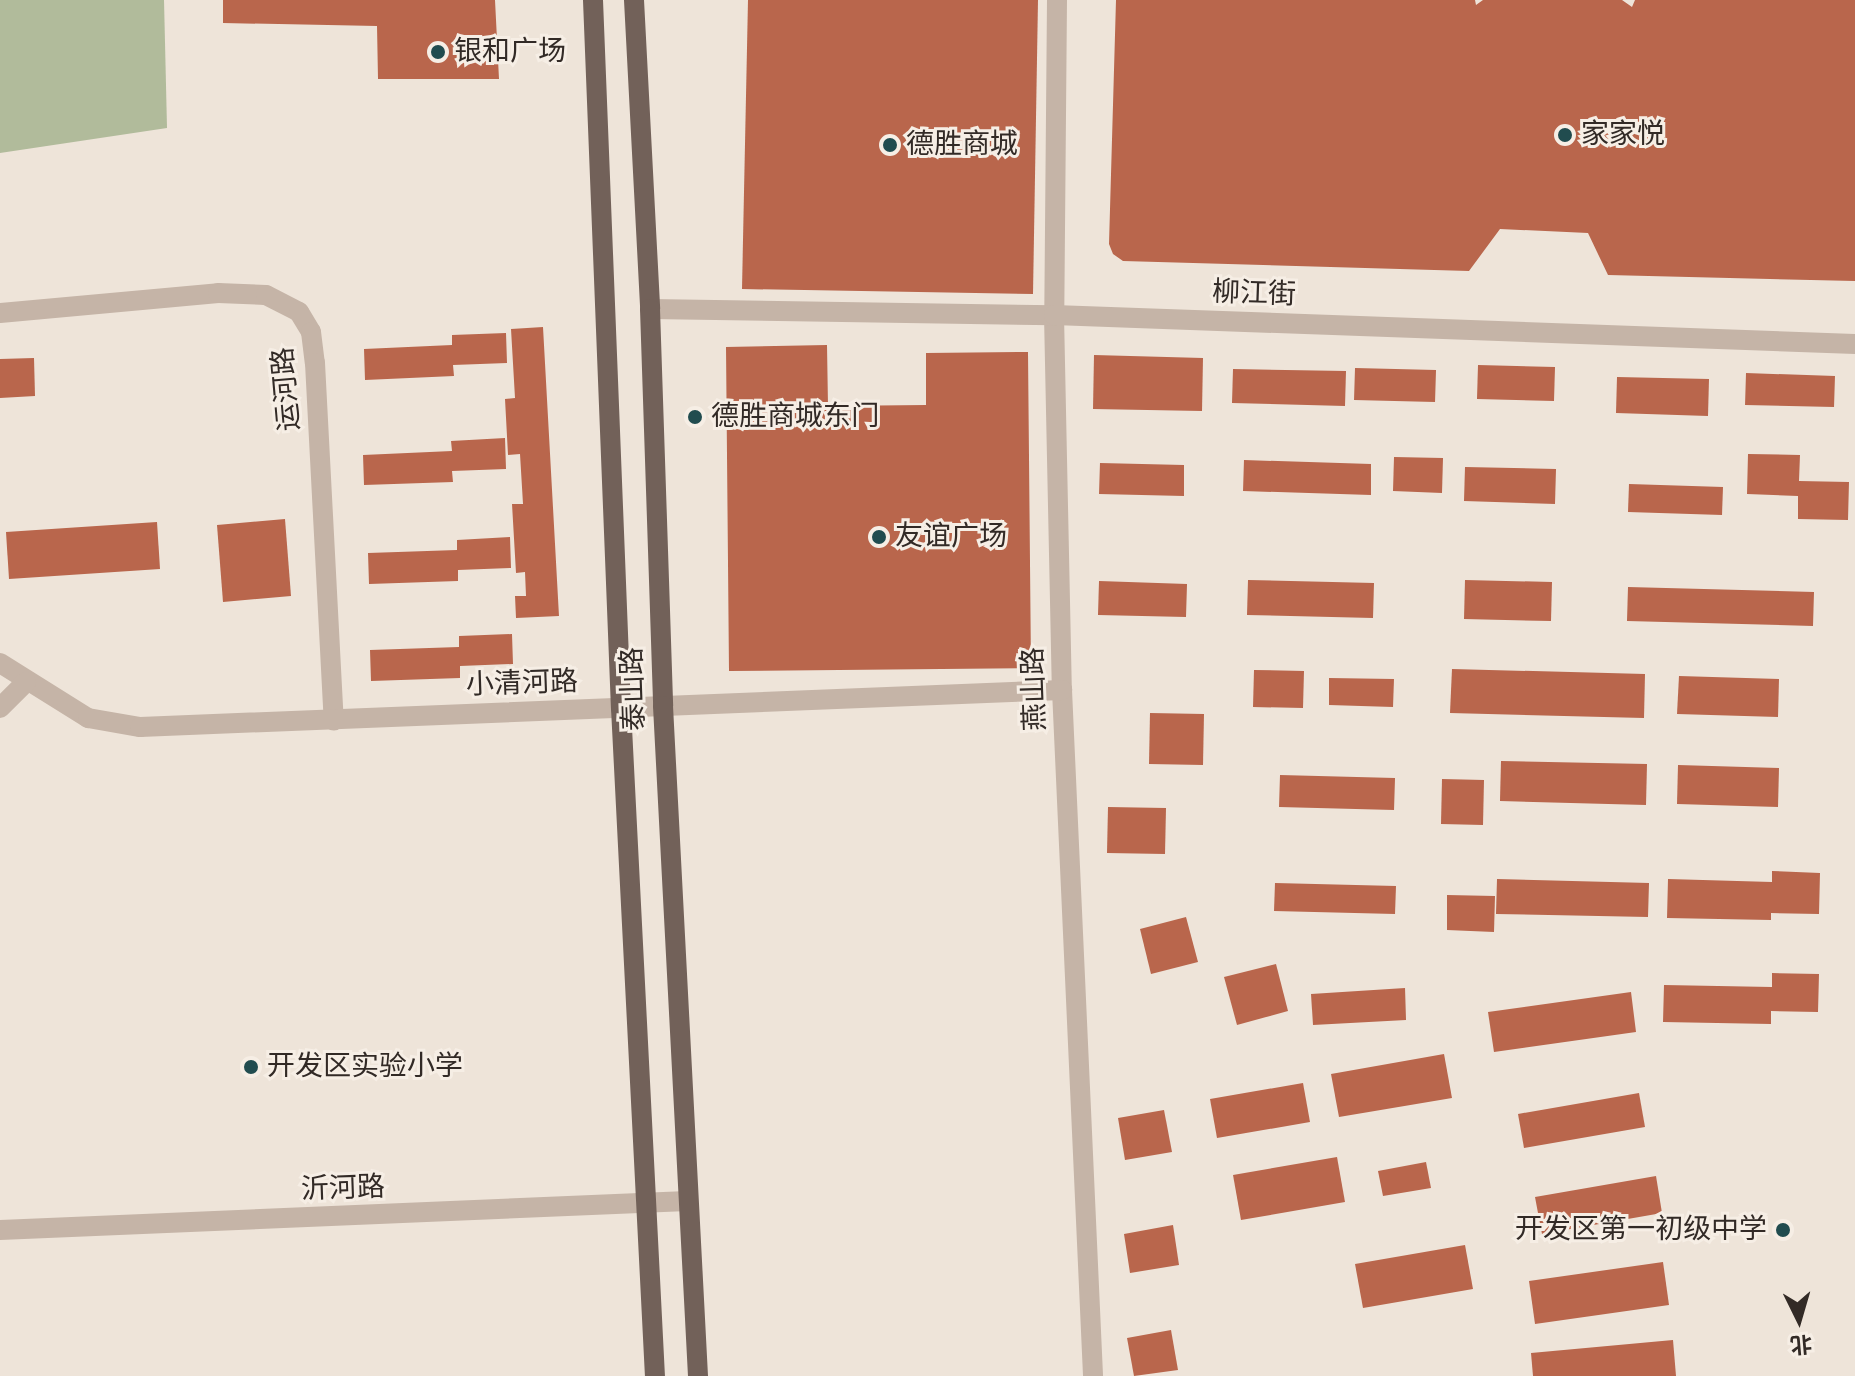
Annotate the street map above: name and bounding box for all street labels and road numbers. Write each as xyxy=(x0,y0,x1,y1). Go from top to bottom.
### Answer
street label: 柳江街 xyxy=(1211,276,1297,312)
street label: 运河路 xyxy=(267,346,307,432)
street label: 泰山路 xyxy=(616,646,652,732)
street label: 燕山路 xyxy=(1017,646,1053,732)
street label: 小清河路 xyxy=(465,665,579,703)
street label: 沂河路 xyxy=(300,1171,386,1207)

